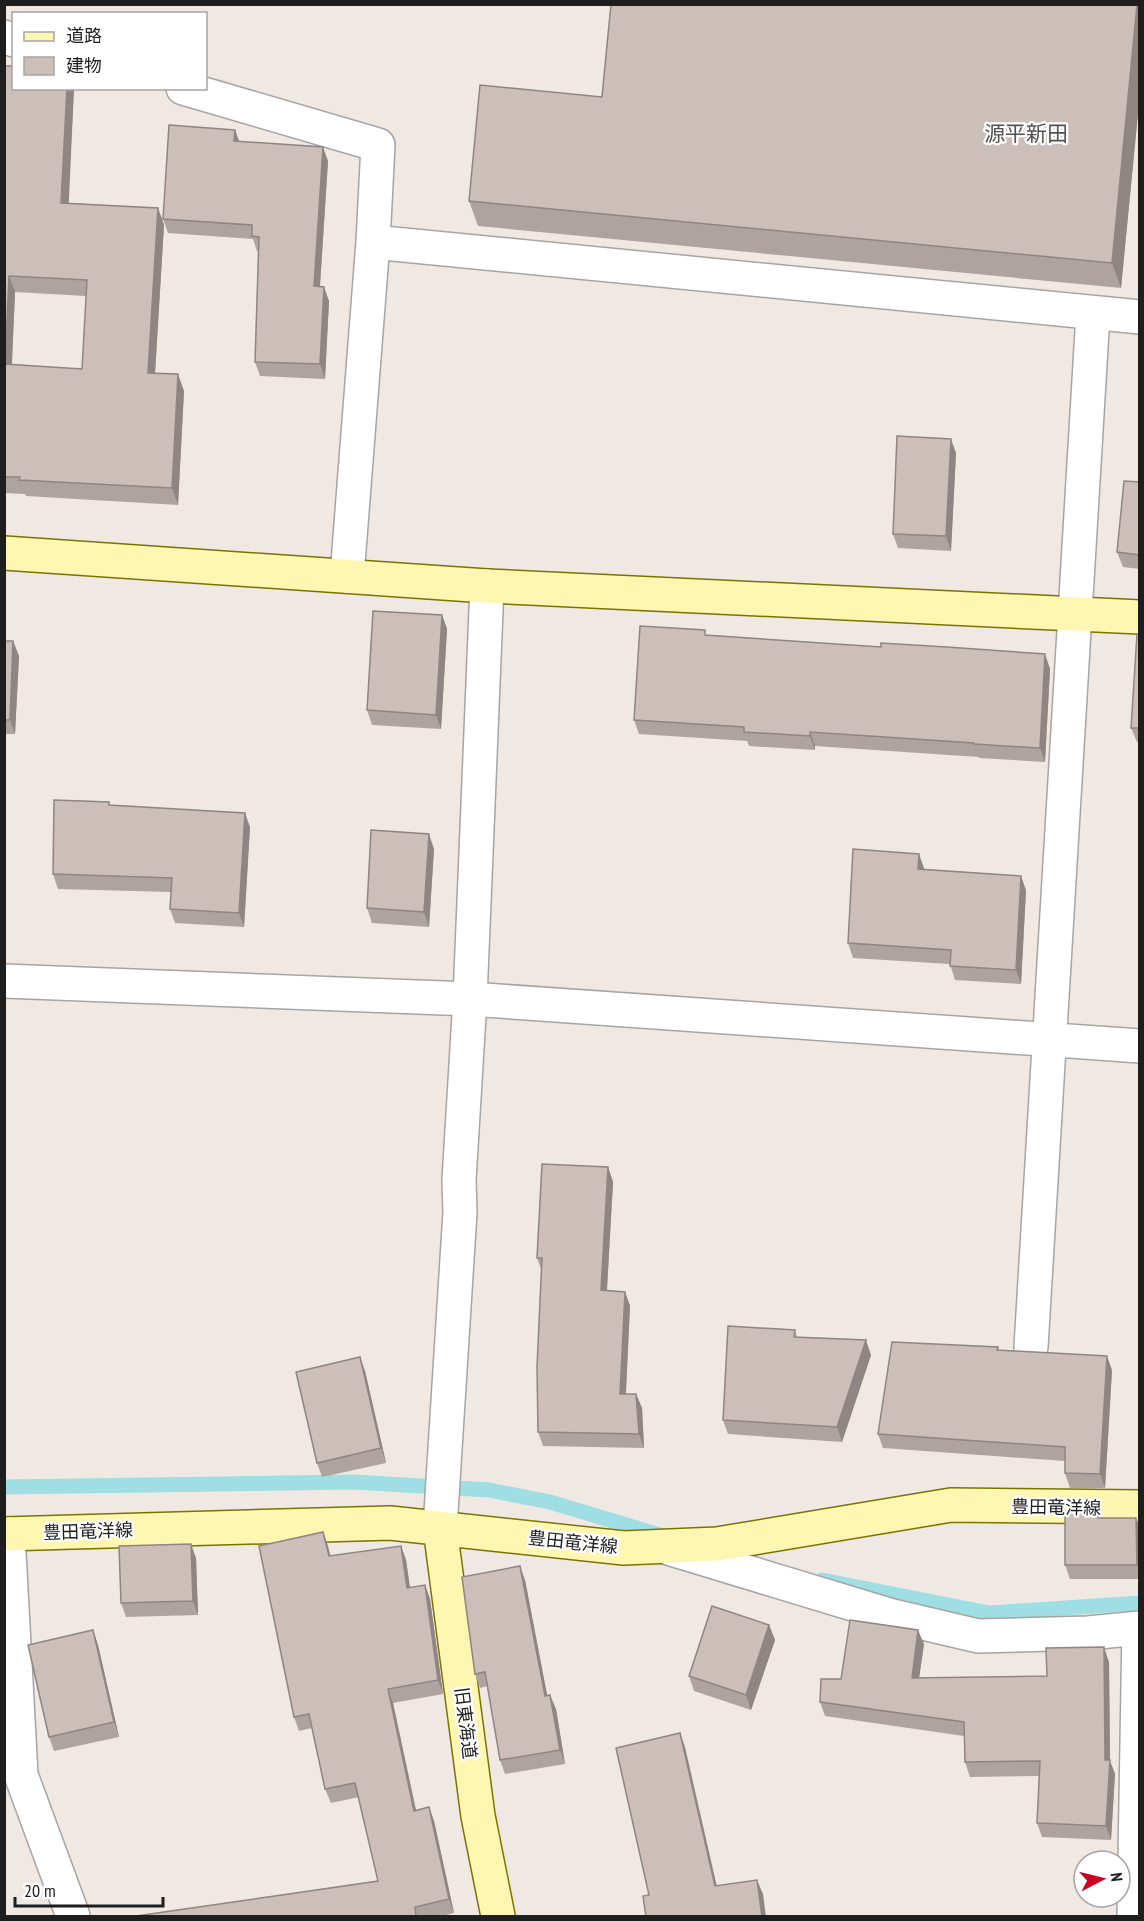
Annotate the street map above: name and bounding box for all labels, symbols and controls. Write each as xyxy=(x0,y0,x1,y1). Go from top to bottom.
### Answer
legend xyxy=(12,12,207,90)
text: 道路 xyxy=(66,24,102,47)
text: 建物 xyxy=(66,54,102,77)
district label: 源平新田 xyxy=(984,120,1068,147)
street label: 豊田竜洋線 xyxy=(1011,1495,1101,1519)
street label: 豊田竜洋線 xyxy=(43,1518,133,1544)
street label: 豊田竜洋線 xyxy=(527,1526,619,1558)
street label: 旧東海道 xyxy=(450,1686,482,1760)
north arrow xyxy=(1072,1849,1132,1909)
scale bar xyxy=(15,1870,164,1908)
text: N xyxy=(1106,1872,1127,1883)
text: 20 m xyxy=(24,1879,56,1902)

